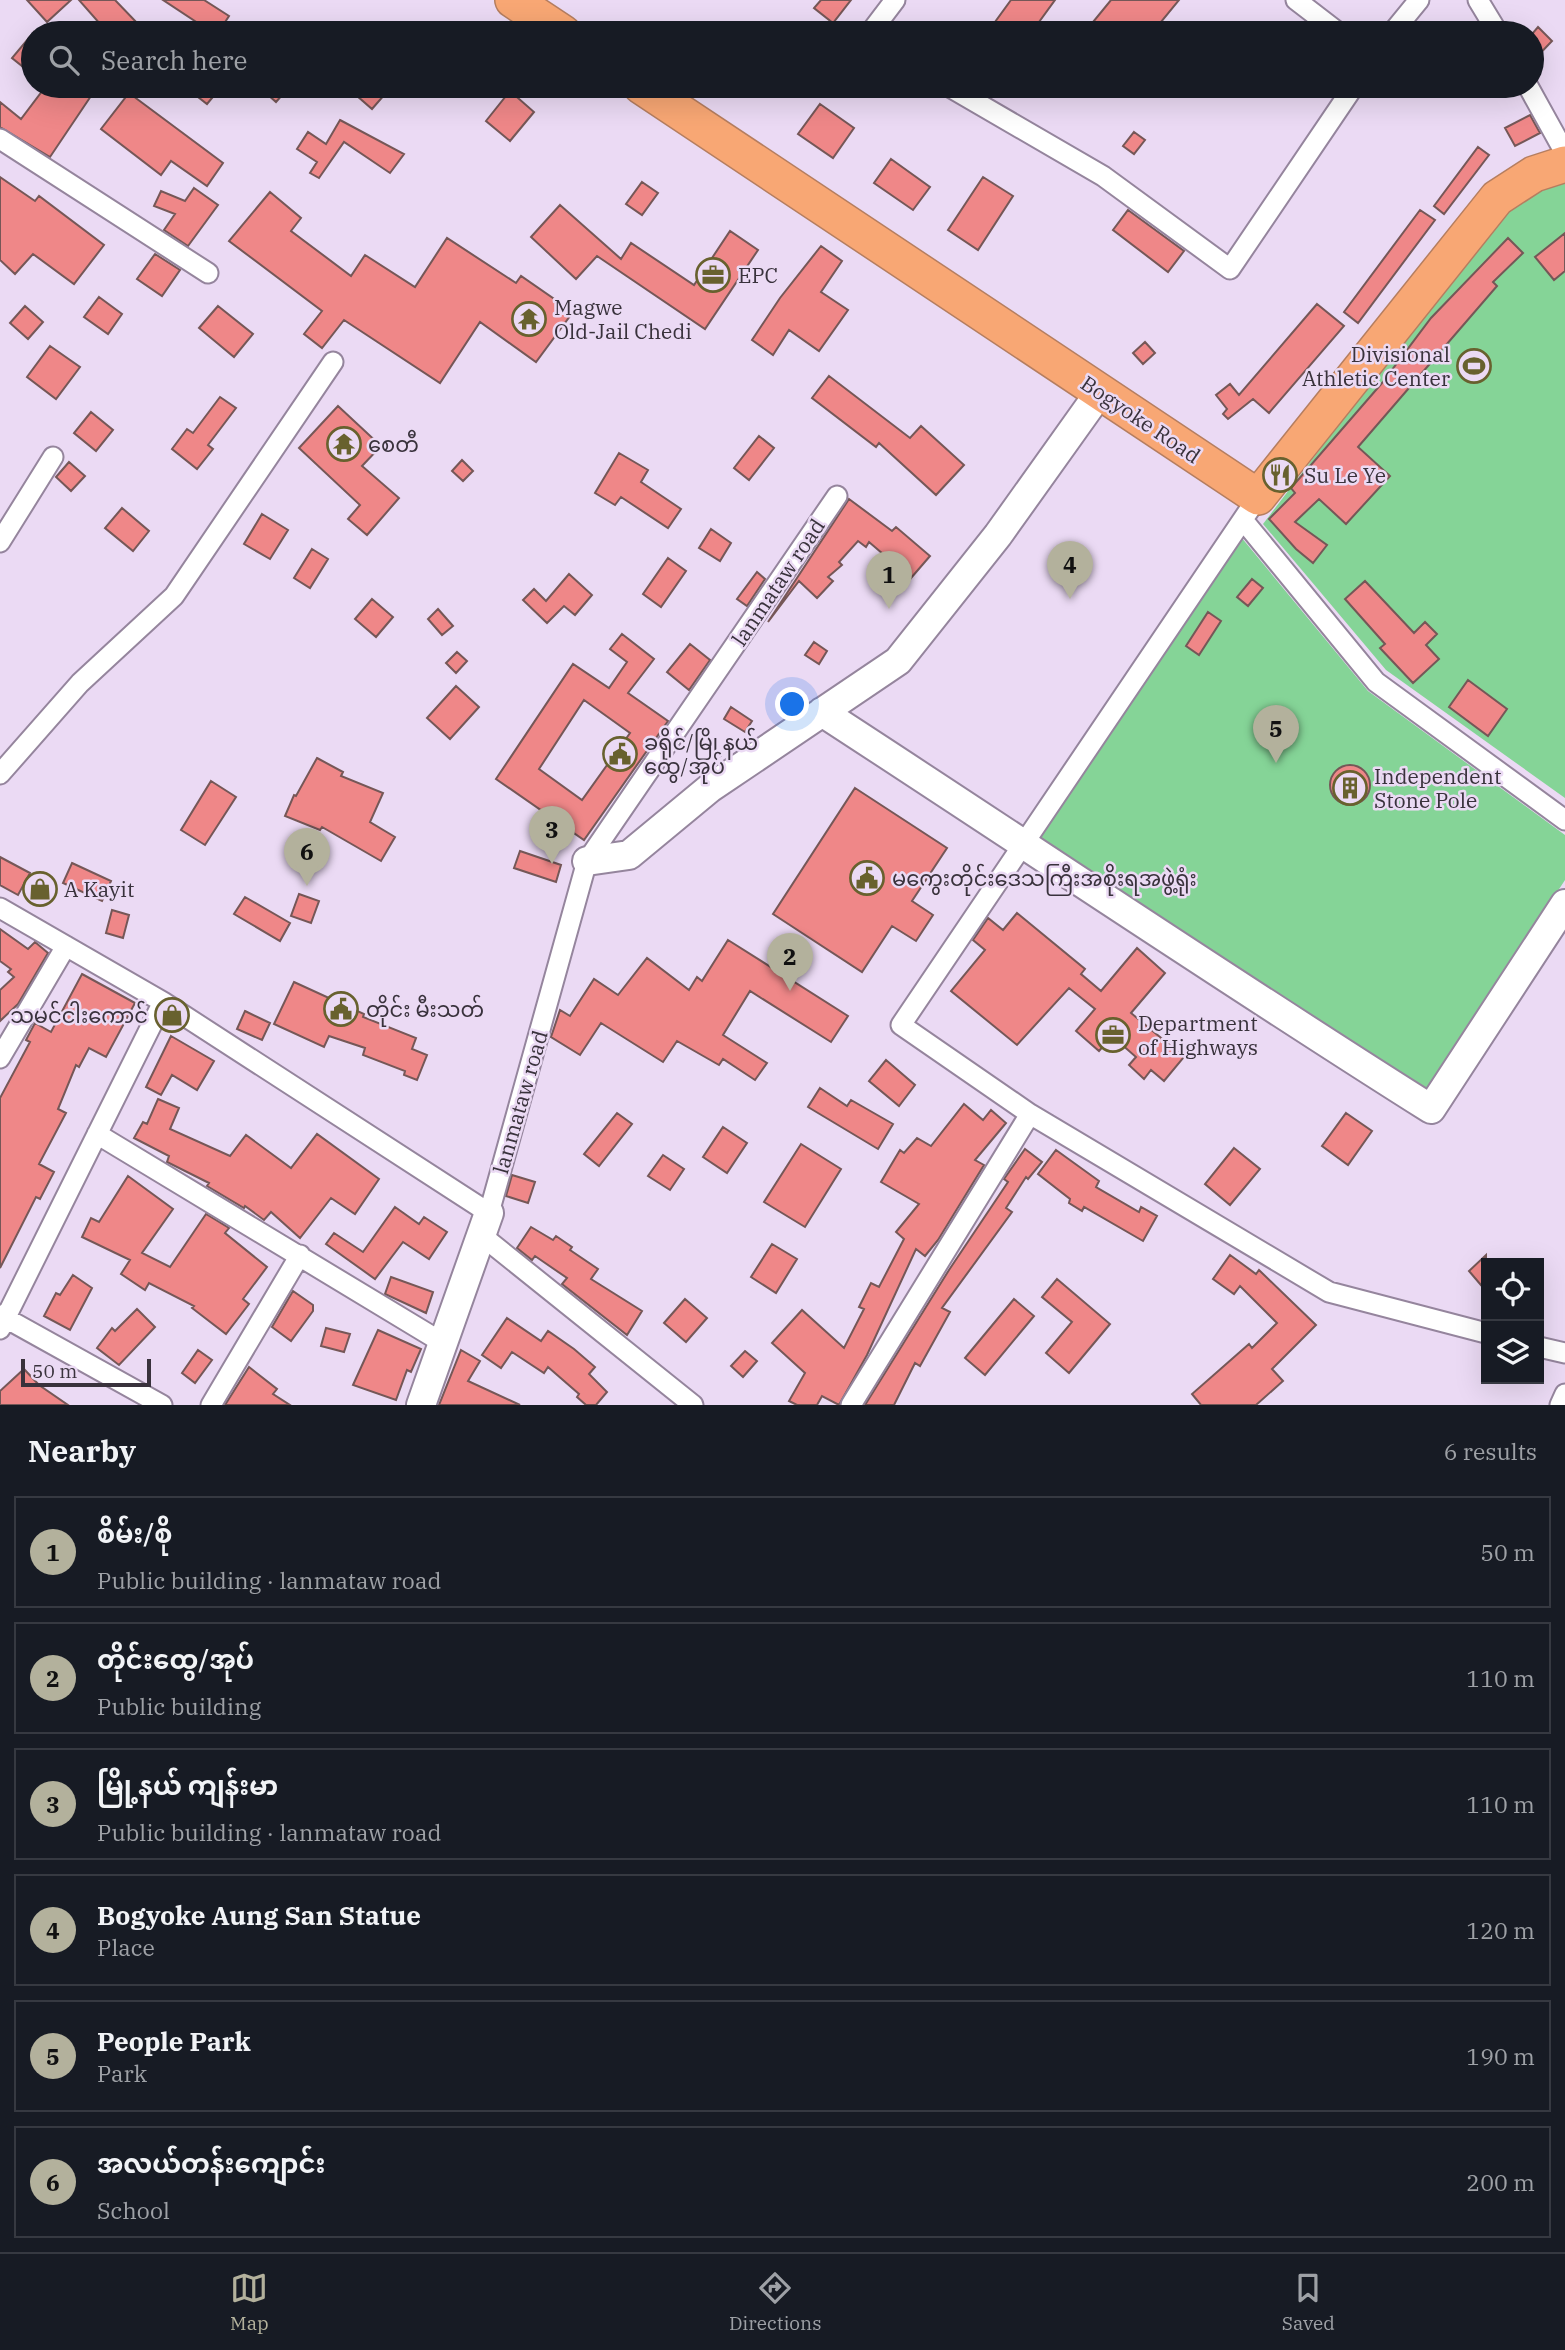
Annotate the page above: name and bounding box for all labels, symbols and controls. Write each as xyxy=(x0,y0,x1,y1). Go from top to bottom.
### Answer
search box xyxy=(21,21,1544,98)
icon: search xyxy=(45,41,83,79)
text: Search here xyxy=(101,43,247,77)
office icon: EPC xyxy=(694,256,732,294)
place label: EPC xyxy=(738,261,778,289)
place label: Magwe Old-Jail Chedi xyxy=(554,293,692,345)
temple icon: Magwe Old-Jail Chedi xyxy=(510,300,548,338)
place label: Divisional Athletic Center xyxy=(1302,340,1451,392)
sports icon: Divisional Athletic Center xyxy=(1455,347,1493,385)
street label: Bogyoke Road xyxy=(1076,369,1206,469)
temple icon: စေတီ xyxy=(325,425,363,463)
place label: စေတီ xyxy=(368,429,419,458)
restaurant icon: Su Le Ye xyxy=(1261,456,1299,494)
place label: Su Le Ye xyxy=(1304,461,1386,489)
street label: lanmataw road xyxy=(725,513,831,651)
pin: 4 xyxy=(1047,541,1093,599)
pin: 1 xyxy=(866,551,912,609)
your location xyxy=(775,687,809,721)
pin: 5 xyxy=(1253,705,1299,763)
place label: ခရိုင်/မြို့နယ် ထွေ/အုပ် xyxy=(644,727,758,784)
public building icon: ခရိုင်/မြို့နယ် ထွေ/အုပ် xyxy=(601,735,639,773)
place label: Independent Stone Pole xyxy=(1374,762,1501,814)
building icon: Independent Stone Pole xyxy=(1331,769,1369,807)
pin: 3 xyxy=(529,806,575,864)
pin: 6 xyxy=(284,828,330,886)
public building icon: မကွေးတိုင်းဒေသကြီးအစိုးရအဖွဲ့ရုံး xyxy=(848,859,886,897)
place label: မကွေးတိုင်းဒေသကြီးအစိုးရအဖွဲ့ရုံး xyxy=(892,863,1197,896)
shop icon: A Kayit xyxy=(21,870,59,908)
place label: A Kayit xyxy=(64,875,134,903)
pin: 2 xyxy=(767,933,813,991)
public building icon: တိုင်း မီးသတ် xyxy=(322,990,360,1028)
place label: တိုင်း မီးသတ် xyxy=(366,994,484,1027)
shop icon: သမင်ငါးကောင် xyxy=(153,996,191,1034)
place label: သမင်ငါးကောင် xyxy=(10,1000,148,1029)
place label: Department of Highways xyxy=(1138,1009,1258,1061)
office icon: Department of Highways xyxy=(1094,1016,1132,1054)
street label: lanmataw road xyxy=(486,1027,554,1177)
map controls xyxy=(1481,1258,1544,1384)
button: locate xyxy=(1481,1258,1544,1321)
button: layers xyxy=(1481,1321,1544,1384)
scale bar xyxy=(21,1356,150,1388)
text: 50 m xyxy=(32,1359,77,1383)
text: Nearby xyxy=(28,1431,136,1470)
text: 6 results xyxy=(1444,1436,1537,1466)
text: စိမ်း/စို xyxy=(97,1516,173,1550)
text: 1 xyxy=(46,1537,60,1567)
text: 50 m xyxy=(1480,1537,1535,1567)
text: Public building · lanmataw road xyxy=(97,1565,441,1595)
text: တိုင်းထွေ/အုပ် xyxy=(97,1642,254,1676)
text: 2 xyxy=(46,1663,60,1693)
text: 110 m xyxy=(1466,1663,1535,1693)
text: Public building xyxy=(97,1691,261,1721)
text: မြို့နယ် ကျန်းမာ xyxy=(97,1768,278,1802)
text: 3 xyxy=(46,1789,60,1819)
text: 110 m xyxy=(1466,1789,1535,1819)
text: Public building · lanmataw road xyxy=(97,1817,441,1847)
text: Bogyoke Aung San Statue xyxy=(97,1898,421,1932)
text: 4 xyxy=(46,1915,60,1945)
text: 120 m xyxy=(1466,1915,1535,1945)
text: Place xyxy=(97,1932,155,1962)
text: People Park xyxy=(97,2024,251,2058)
text: 5 xyxy=(46,2041,60,2071)
text: 190 m xyxy=(1466,2041,1535,2071)
text: Park xyxy=(97,2058,147,2088)
text: အလယ်တန်းကျောင်း xyxy=(97,2146,326,2180)
text: 6 xyxy=(46,2167,60,2197)
text: 200 m xyxy=(1466,2167,1535,2197)
text: School xyxy=(97,2195,170,2225)
tab: Map xyxy=(230,2269,269,2335)
tab: Directions xyxy=(729,2269,822,2335)
tab: Saved xyxy=(1282,2269,1335,2335)

